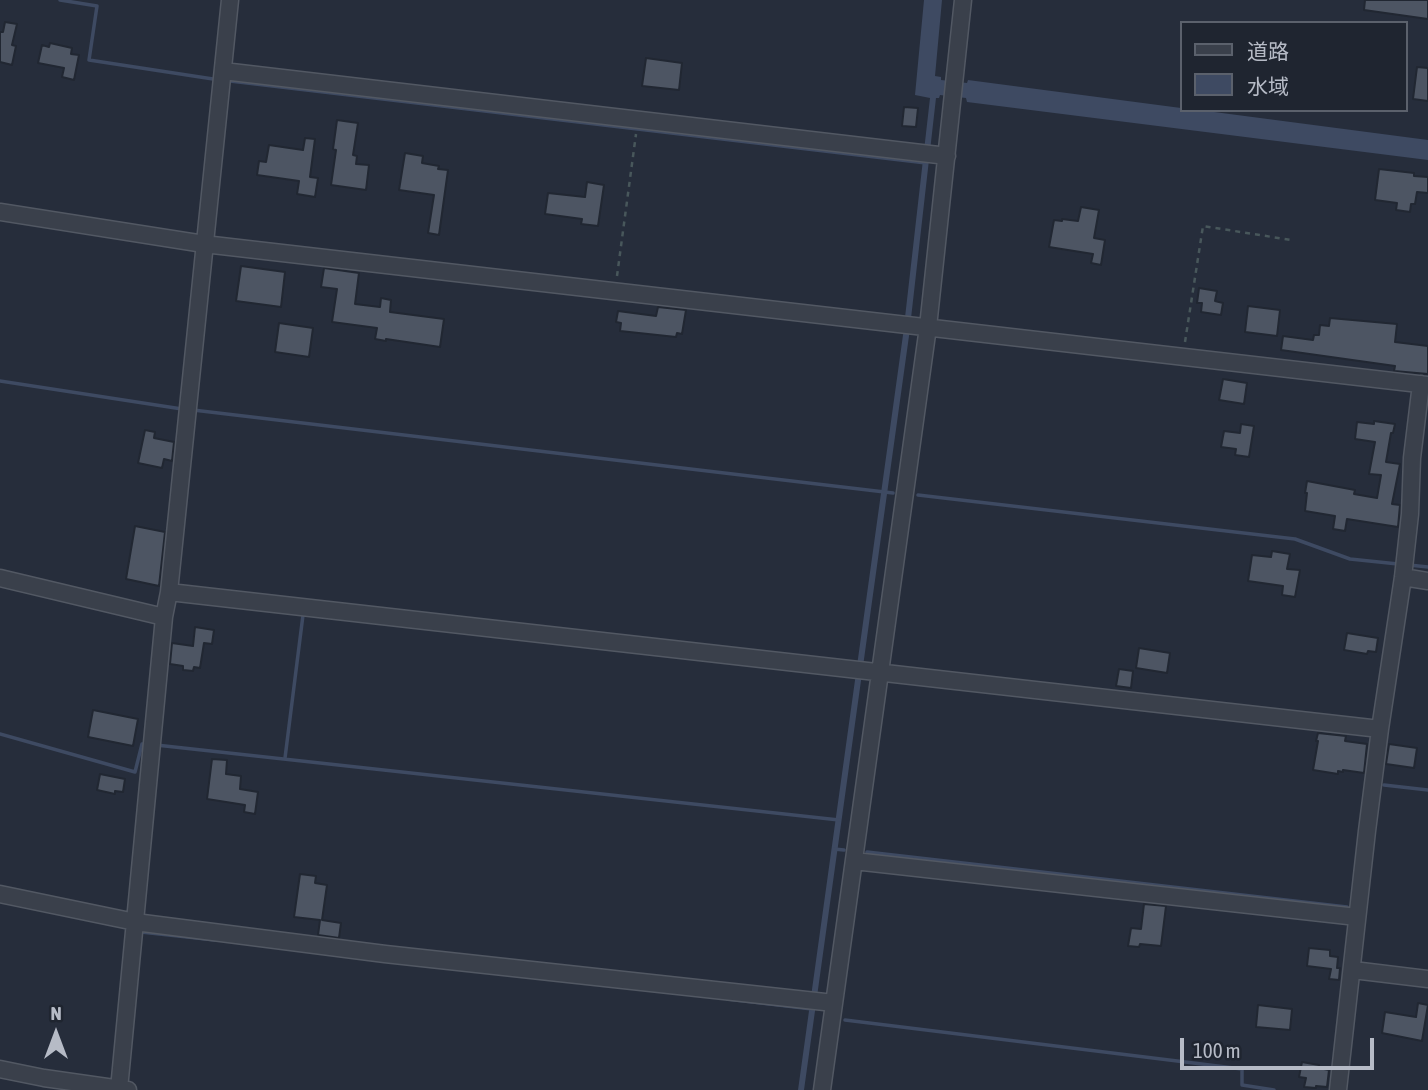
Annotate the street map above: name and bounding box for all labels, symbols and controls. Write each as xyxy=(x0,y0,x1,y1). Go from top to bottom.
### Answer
legend xyxy=(1180,21,1407,112)
text: 道路 xyxy=(1247,39,1289,63)
text: 水域 xyxy=(1247,74,1289,98)
north arrow xyxy=(21,999,91,1069)
text: N xyxy=(50,1002,62,1024)
scale bar xyxy=(1183,1024,1377,1068)
text: 100 m xyxy=(1193,1038,1241,1062)

